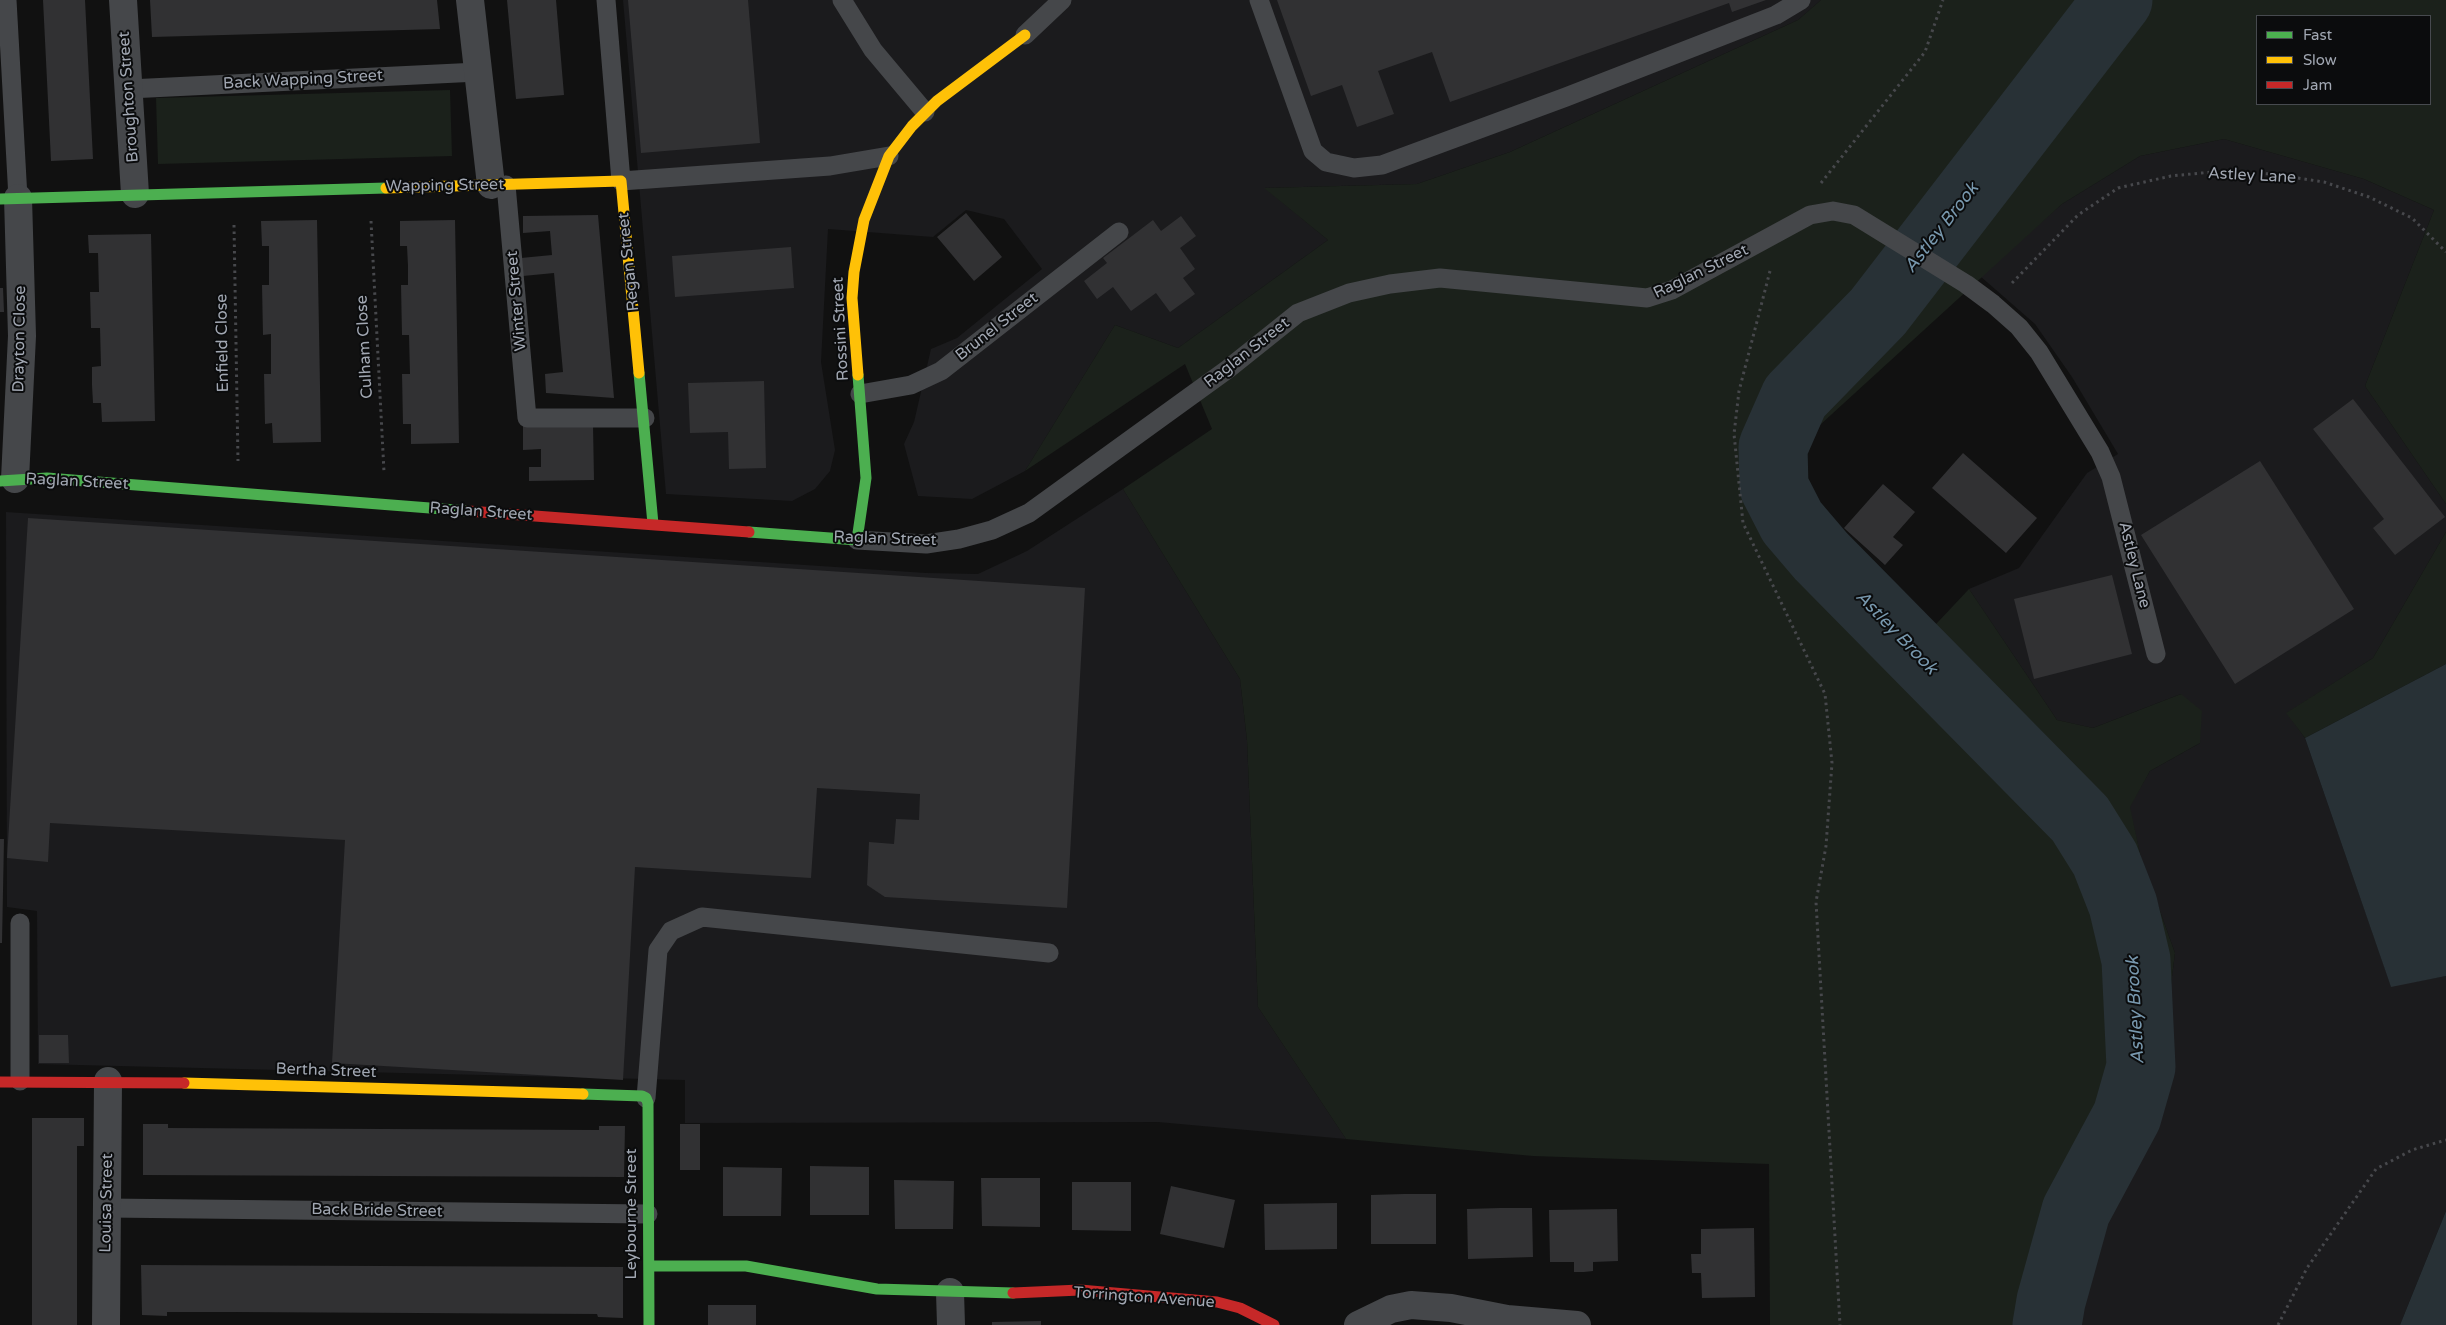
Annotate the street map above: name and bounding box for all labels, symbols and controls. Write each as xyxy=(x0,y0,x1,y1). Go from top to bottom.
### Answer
legend xyxy=(2256,15,2431,105)
text: Fast xyxy=(2303,26,2332,44)
street label: Broughton Street xyxy=(115,31,143,163)
text: Slow xyxy=(2303,51,2337,69)
street label: Back Wapping Street xyxy=(223,66,383,94)
text: Jam xyxy=(2303,76,2332,94)
street label: Astley Lane xyxy=(2207,164,2297,188)
street label: Wapping Street xyxy=(386,175,504,197)
water label: Astley Brook xyxy=(1900,179,1984,277)
street label: Regan Street xyxy=(614,212,644,312)
street label: Raglan Street xyxy=(1650,241,1752,303)
street label: Winter Street xyxy=(503,250,531,352)
street label: Rossini Street xyxy=(829,277,853,381)
street label: Drayton Close xyxy=(9,285,31,393)
street label: Brunel Street xyxy=(952,289,1042,365)
street label: Enfield Close xyxy=(213,293,233,393)
street label: Culham Close xyxy=(353,295,377,399)
street label: Raglan Street xyxy=(1200,314,1294,392)
street label: Raglan Street xyxy=(25,470,129,494)
street label: Raglan Street xyxy=(429,499,533,525)
street label: Astley Lane xyxy=(2114,520,2154,610)
street label: Raglan Street xyxy=(833,528,937,550)
water label: Astley Brook xyxy=(1851,586,1941,680)
water label: Astley Brook xyxy=(2122,955,2150,1065)
street label: Bertha Street xyxy=(275,1060,377,1082)
street label: Leybourne Street xyxy=(622,1148,642,1280)
street label: Louisa Street xyxy=(97,1153,117,1253)
street label: Back Bride Street xyxy=(311,1200,443,1222)
street label: Torrington Avenue xyxy=(1073,1283,1215,1313)

